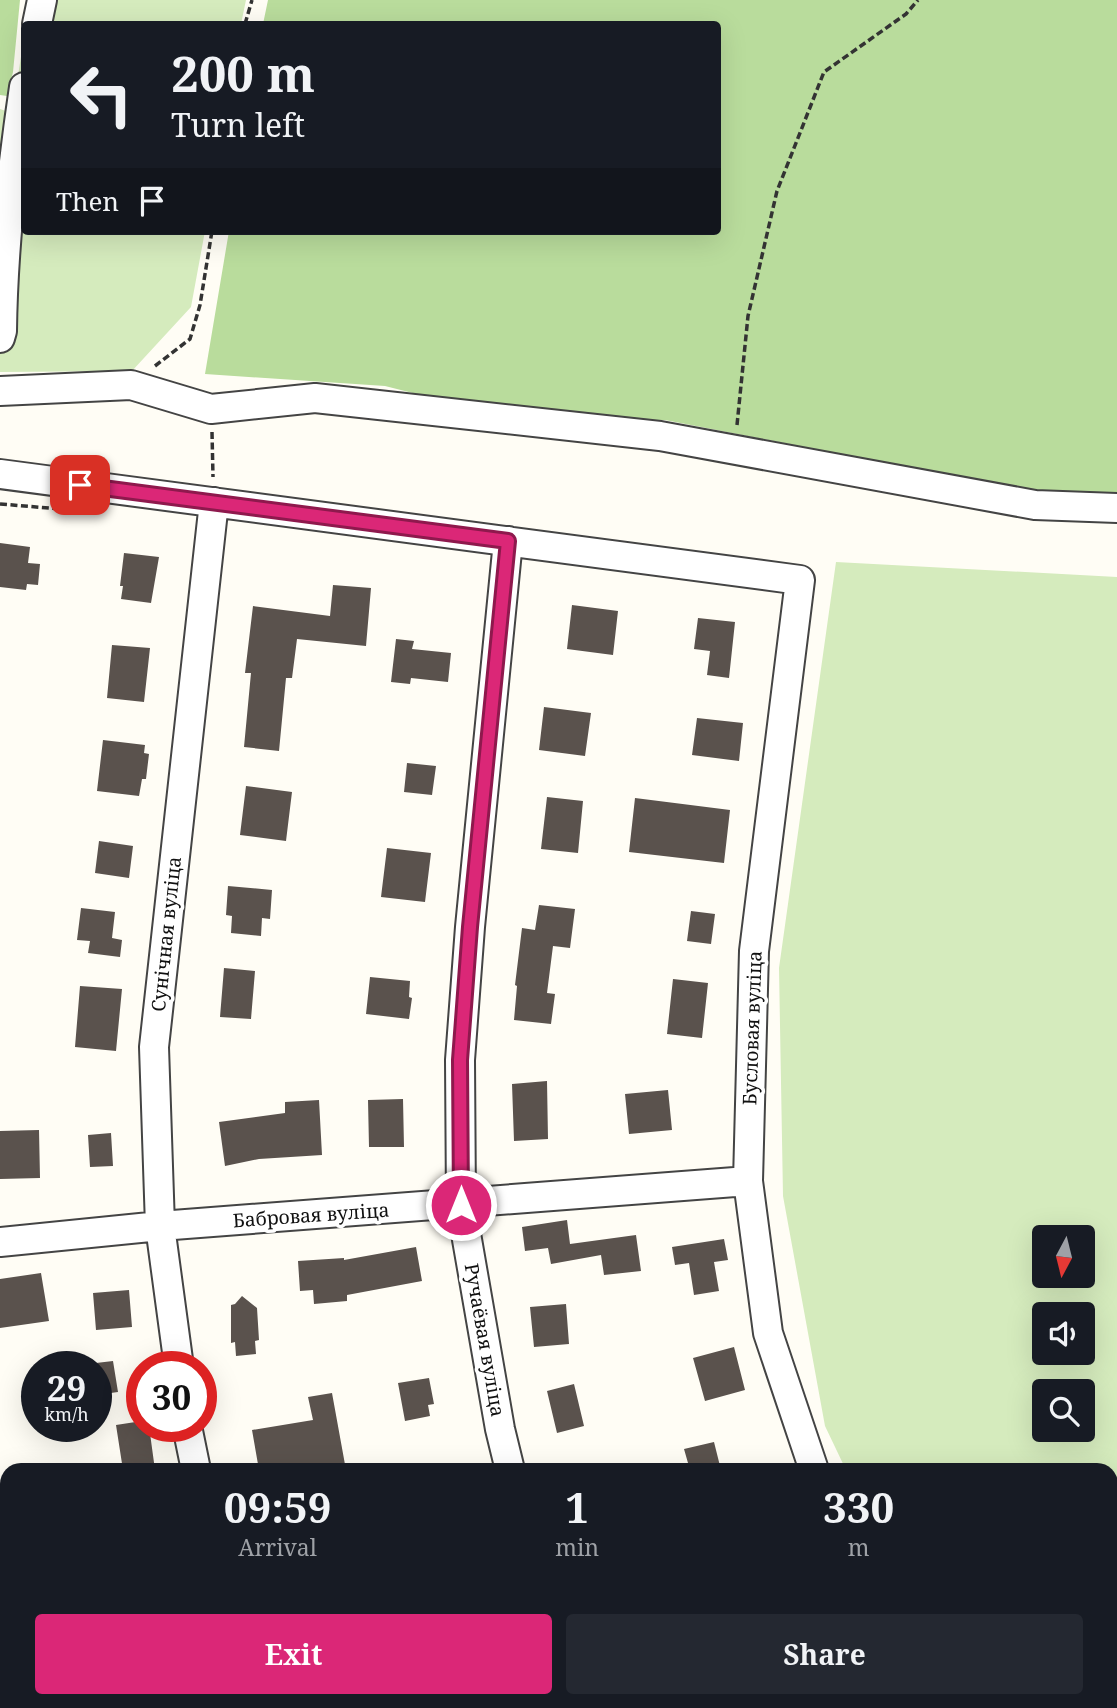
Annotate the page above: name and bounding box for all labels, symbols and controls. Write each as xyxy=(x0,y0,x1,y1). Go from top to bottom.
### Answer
text: 200 m xyxy=(171,40,315,106)
icon: left xyxy=(56,49,147,140)
text: Turn left xyxy=(171,103,305,146)
icon: arrive xyxy=(133,182,171,220)
text: Then xyxy=(56,183,119,219)
pin xyxy=(50,455,110,515)
icon: arrive xyxy=(61,466,99,504)
street label: Сунічная вуліца xyxy=(145,855,187,1013)
street label: Бусловая вуліца xyxy=(736,950,768,1106)
position arrow xyxy=(424,1168,498,1242)
street label: Бабровая вуліца xyxy=(232,1197,390,1233)
north arrow xyxy=(1032,1225,1096,1288)
map controls xyxy=(1032,1225,1095,1442)
street label: Ручаёвая вуліца xyxy=(459,1261,511,1419)
button: sound xyxy=(1032,1302,1095,1365)
speed limit sign: 30 xyxy=(126,1351,217,1442)
text: 29 xyxy=(47,1364,86,1411)
button: search xyxy=(1032,1379,1095,1442)
text: km/h xyxy=(44,1402,89,1426)
text: 09:59 xyxy=(224,1478,331,1535)
text: 1 xyxy=(565,1478,589,1535)
text: 330 xyxy=(823,1478,894,1535)
text: Arrival xyxy=(238,1531,317,1563)
text: min xyxy=(555,1531,599,1563)
text: m xyxy=(848,1531,869,1563)
button: Exit xyxy=(35,1614,552,1694)
button: Share xyxy=(566,1614,1083,1694)

